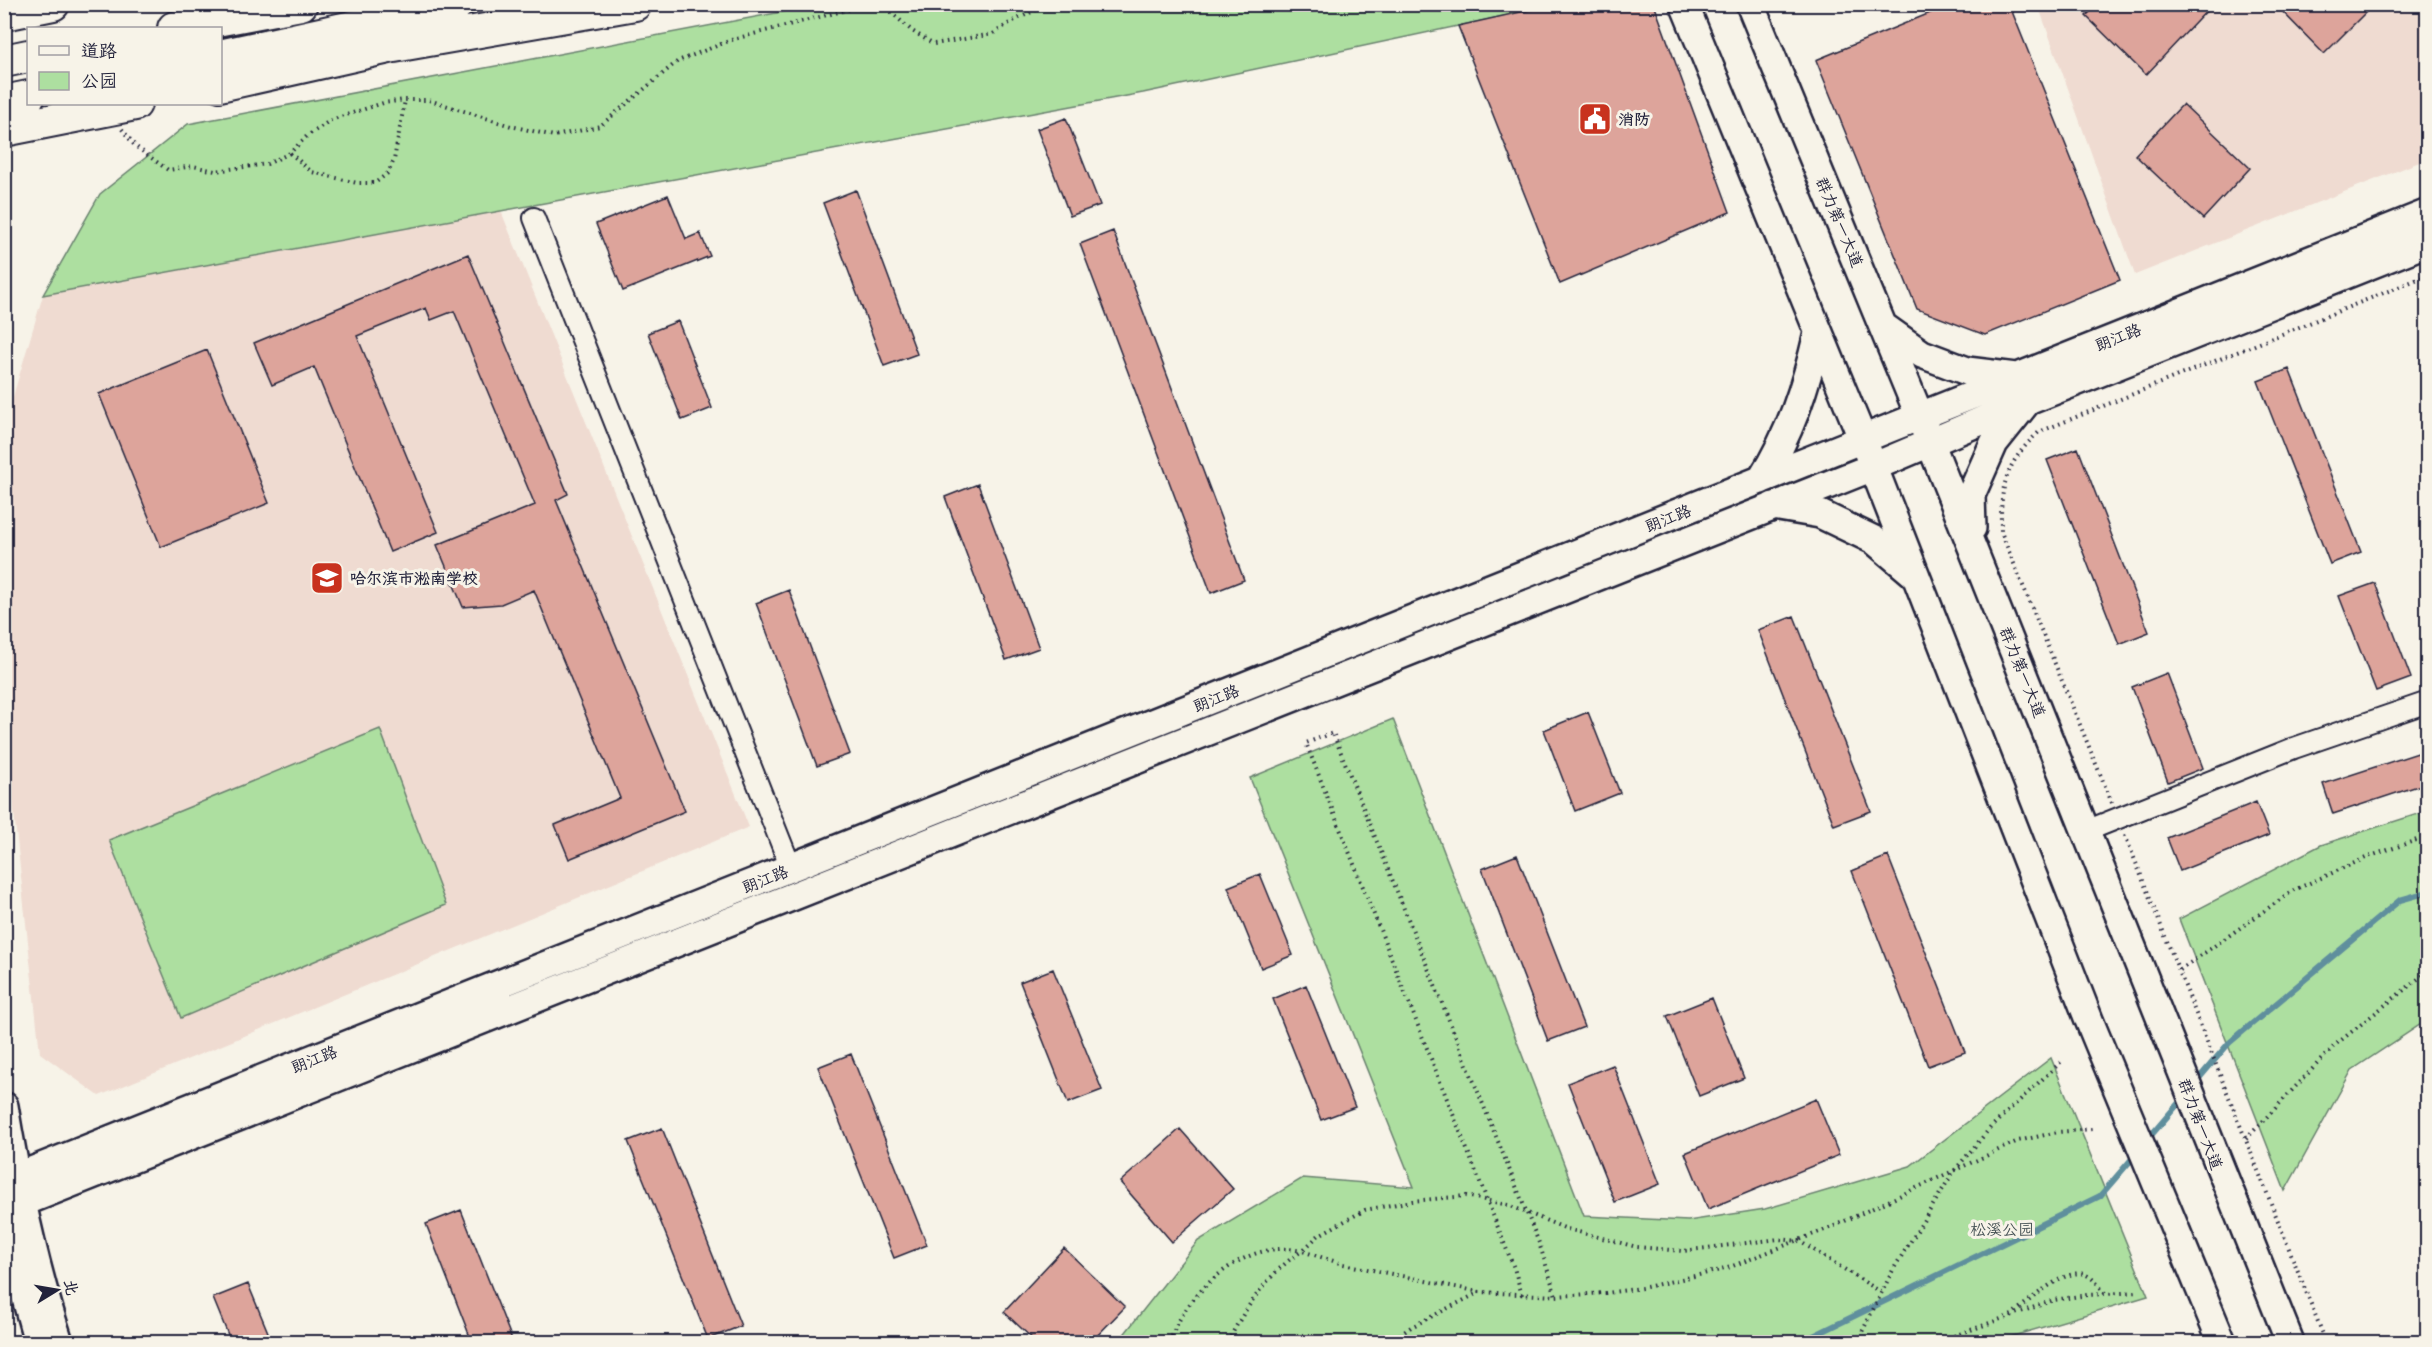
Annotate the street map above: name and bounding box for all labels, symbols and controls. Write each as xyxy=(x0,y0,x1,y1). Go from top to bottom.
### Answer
legend xyxy=(27,27,222,105)
text: 道路 xyxy=(81,39,117,64)
text: 公园 xyxy=(81,69,117,94)
public building icon: 消防 xyxy=(1577,101,1613,137)
place label: 消防 xyxy=(1618,109,1650,131)
street label: 群力第一大道 xyxy=(1810,174,1868,271)
street label: 朗江路 xyxy=(2092,319,2145,357)
street label: 朗江路 xyxy=(1642,500,1695,538)
school or university icon: 哈尔滨市淞南学校 xyxy=(309,560,345,596)
place label: 哈尔滨市淞南学校 xyxy=(350,568,478,590)
street label: 群力第一大道 xyxy=(1994,624,2050,721)
street label: 朗江路 xyxy=(1190,680,1243,718)
street label: 朗江路 xyxy=(739,861,792,899)
street label: 朗江路 xyxy=(288,1041,341,1079)
street label: 群力第一大道 xyxy=(2173,1076,2228,1173)
park label: 松溪公园 xyxy=(1970,1219,2034,1241)
north arrow xyxy=(27,1260,87,1320)
text: 北 xyxy=(58,1277,83,1297)

